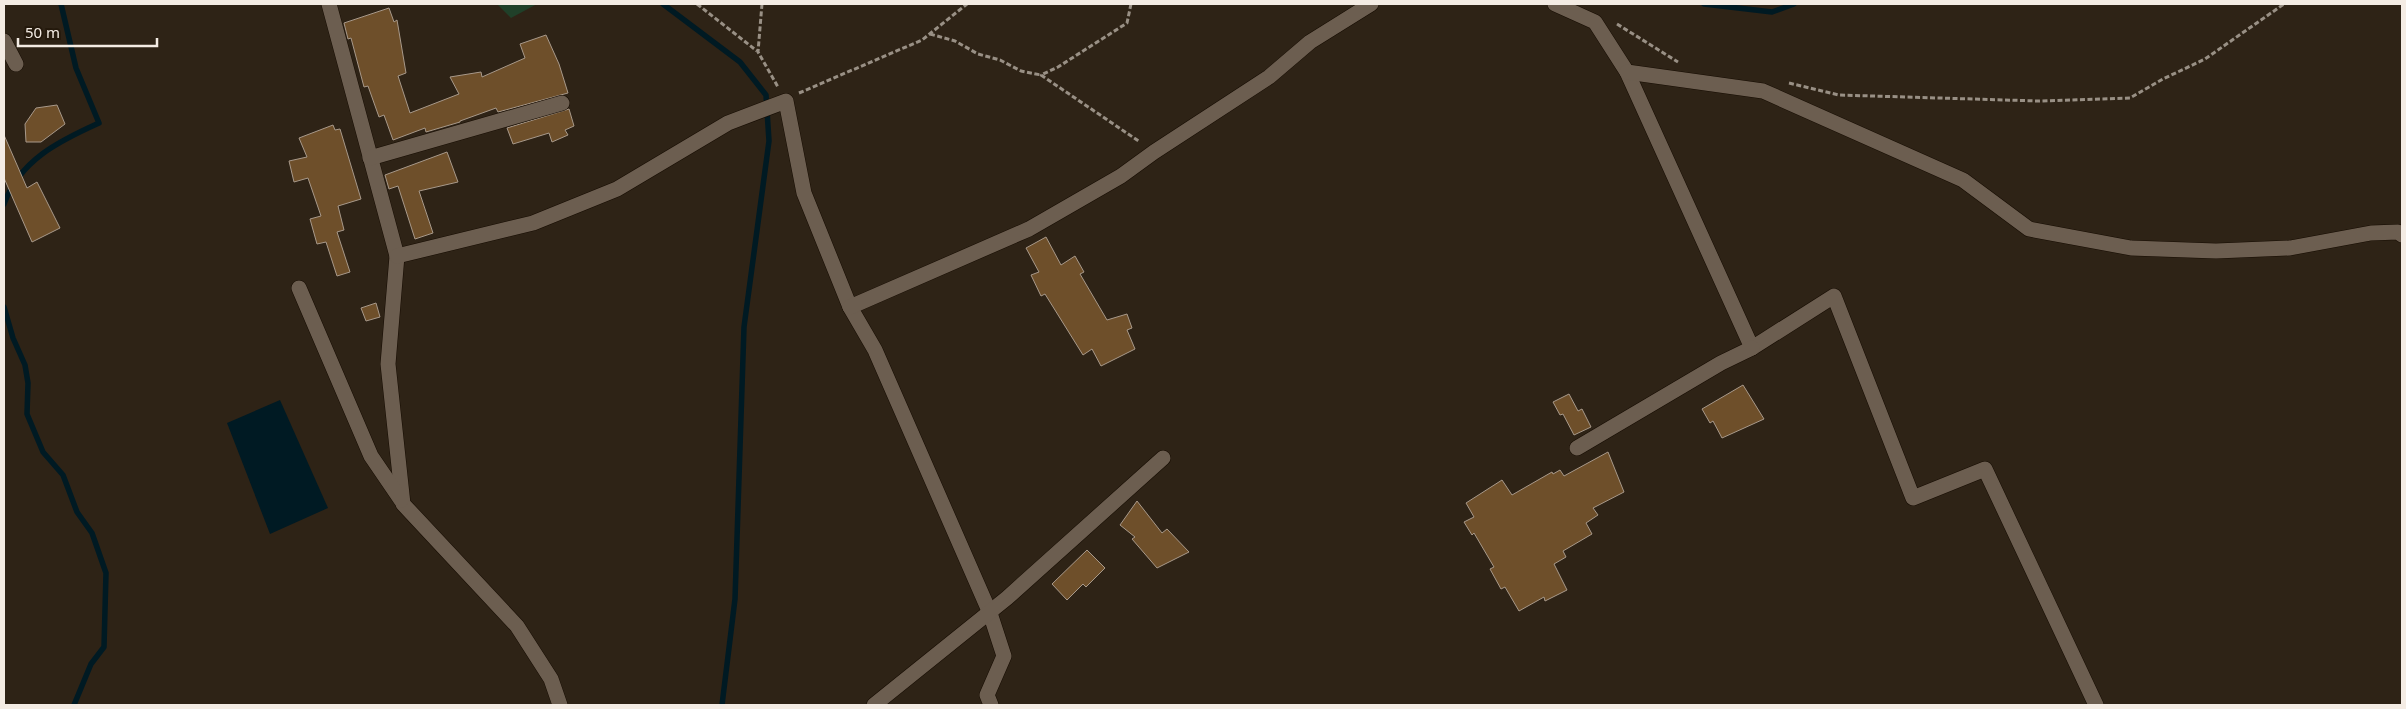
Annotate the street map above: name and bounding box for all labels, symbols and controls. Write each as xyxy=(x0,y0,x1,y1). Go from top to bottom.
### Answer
scale bar xyxy=(18,15,156,47)
text: 50 m xyxy=(25,22,60,42)

